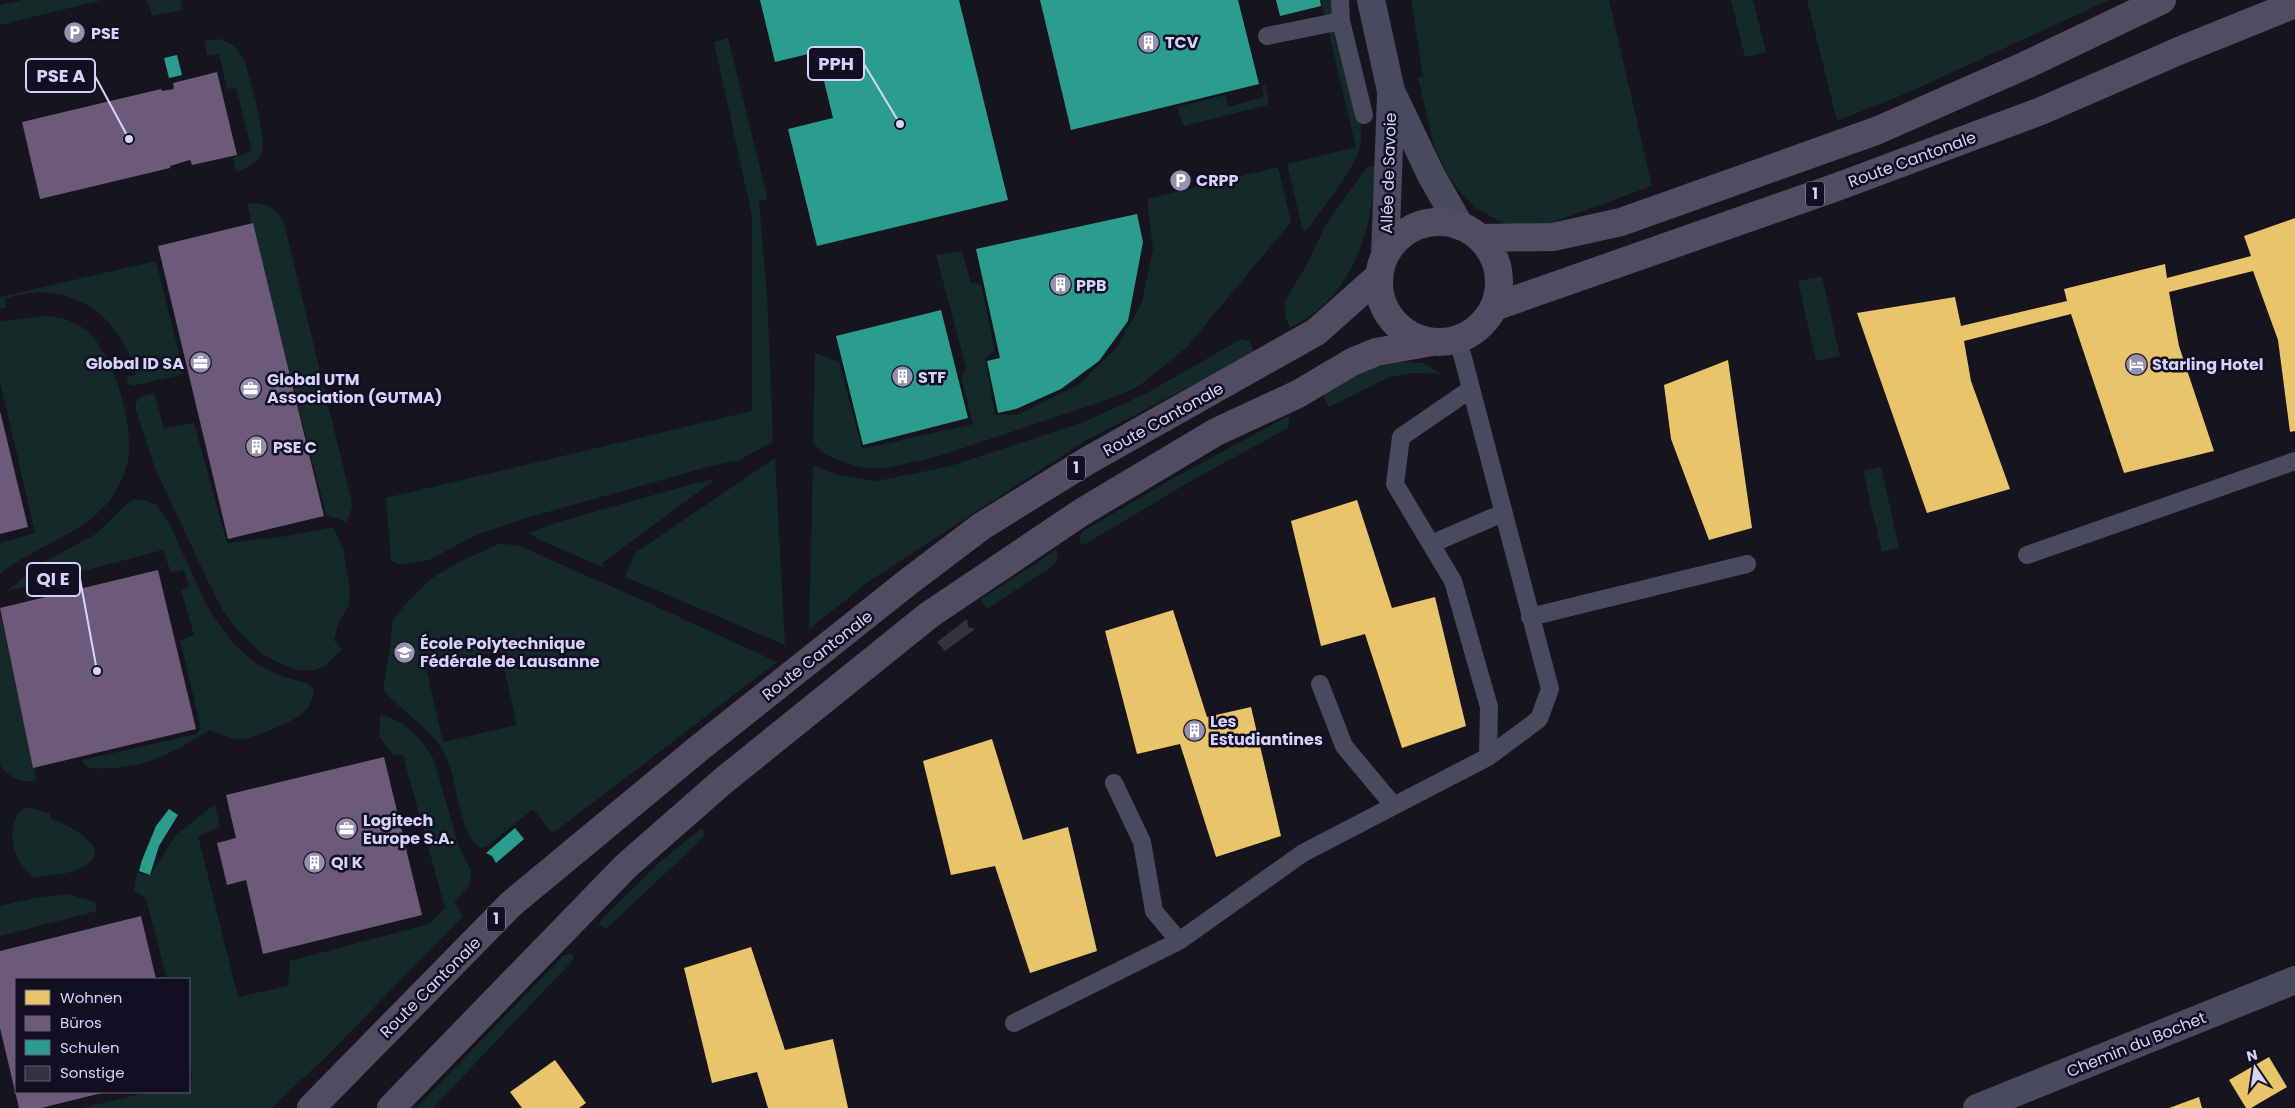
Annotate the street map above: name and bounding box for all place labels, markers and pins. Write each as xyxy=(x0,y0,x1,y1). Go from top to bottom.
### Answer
parking icon: PSE xyxy=(63,21,87,45)
place label: PSE xyxy=(91,22,119,45)
building icon: TCV xyxy=(1137,30,1161,54)
place label: TCV xyxy=(1165,31,1199,54)
callout: PPH xyxy=(808,47,864,80)
callout: PSE A xyxy=(26,59,95,92)
parking icon: CRPP xyxy=(1168,168,1192,192)
place label: CRPP xyxy=(1196,169,1239,192)
building icon: PPB xyxy=(1048,273,1072,297)
place label: PPB xyxy=(1076,274,1107,297)
office icon: Global ID SA xyxy=(188,351,212,375)
place label: Global ID SA xyxy=(86,352,184,375)
hotel icon: Starling Hotel xyxy=(2124,352,2148,376)
place label: Starling Hotel xyxy=(2152,353,2264,376)
building icon: STF xyxy=(890,365,914,389)
place label: STF xyxy=(918,366,946,389)
place label: Global UTM Association (GUTMA) xyxy=(267,368,442,409)
office icon: Global UTM Association (GUTMA) xyxy=(239,376,263,400)
building icon: PSE C xyxy=(245,435,269,459)
place label: PSE C xyxy=(273,436,317,459)
callout: QI E xyxy=(27,563,80,596)
place label: École Polytechnique Fédérale de Lausanne xyxy=(420,632,600,673)
school or university icon: École Polytechnique Fédérale de Lausanne xyxy=(392,640,416,664)
place label: Les Estudiantines xyxy=(1210,710,1323,751)
building icon: Les Estudiantines xyxy=(1182,718,1206,742)
place label: Logitech Europe S.A. xyxy=(363,809,454,850)
office icon: Logitech Europe S.A. xyxy=(335,817,359,841)
building icon: QI K xyxy=(303,850,327,874)
place label: QI K xyxy=(331,851,363,874)

